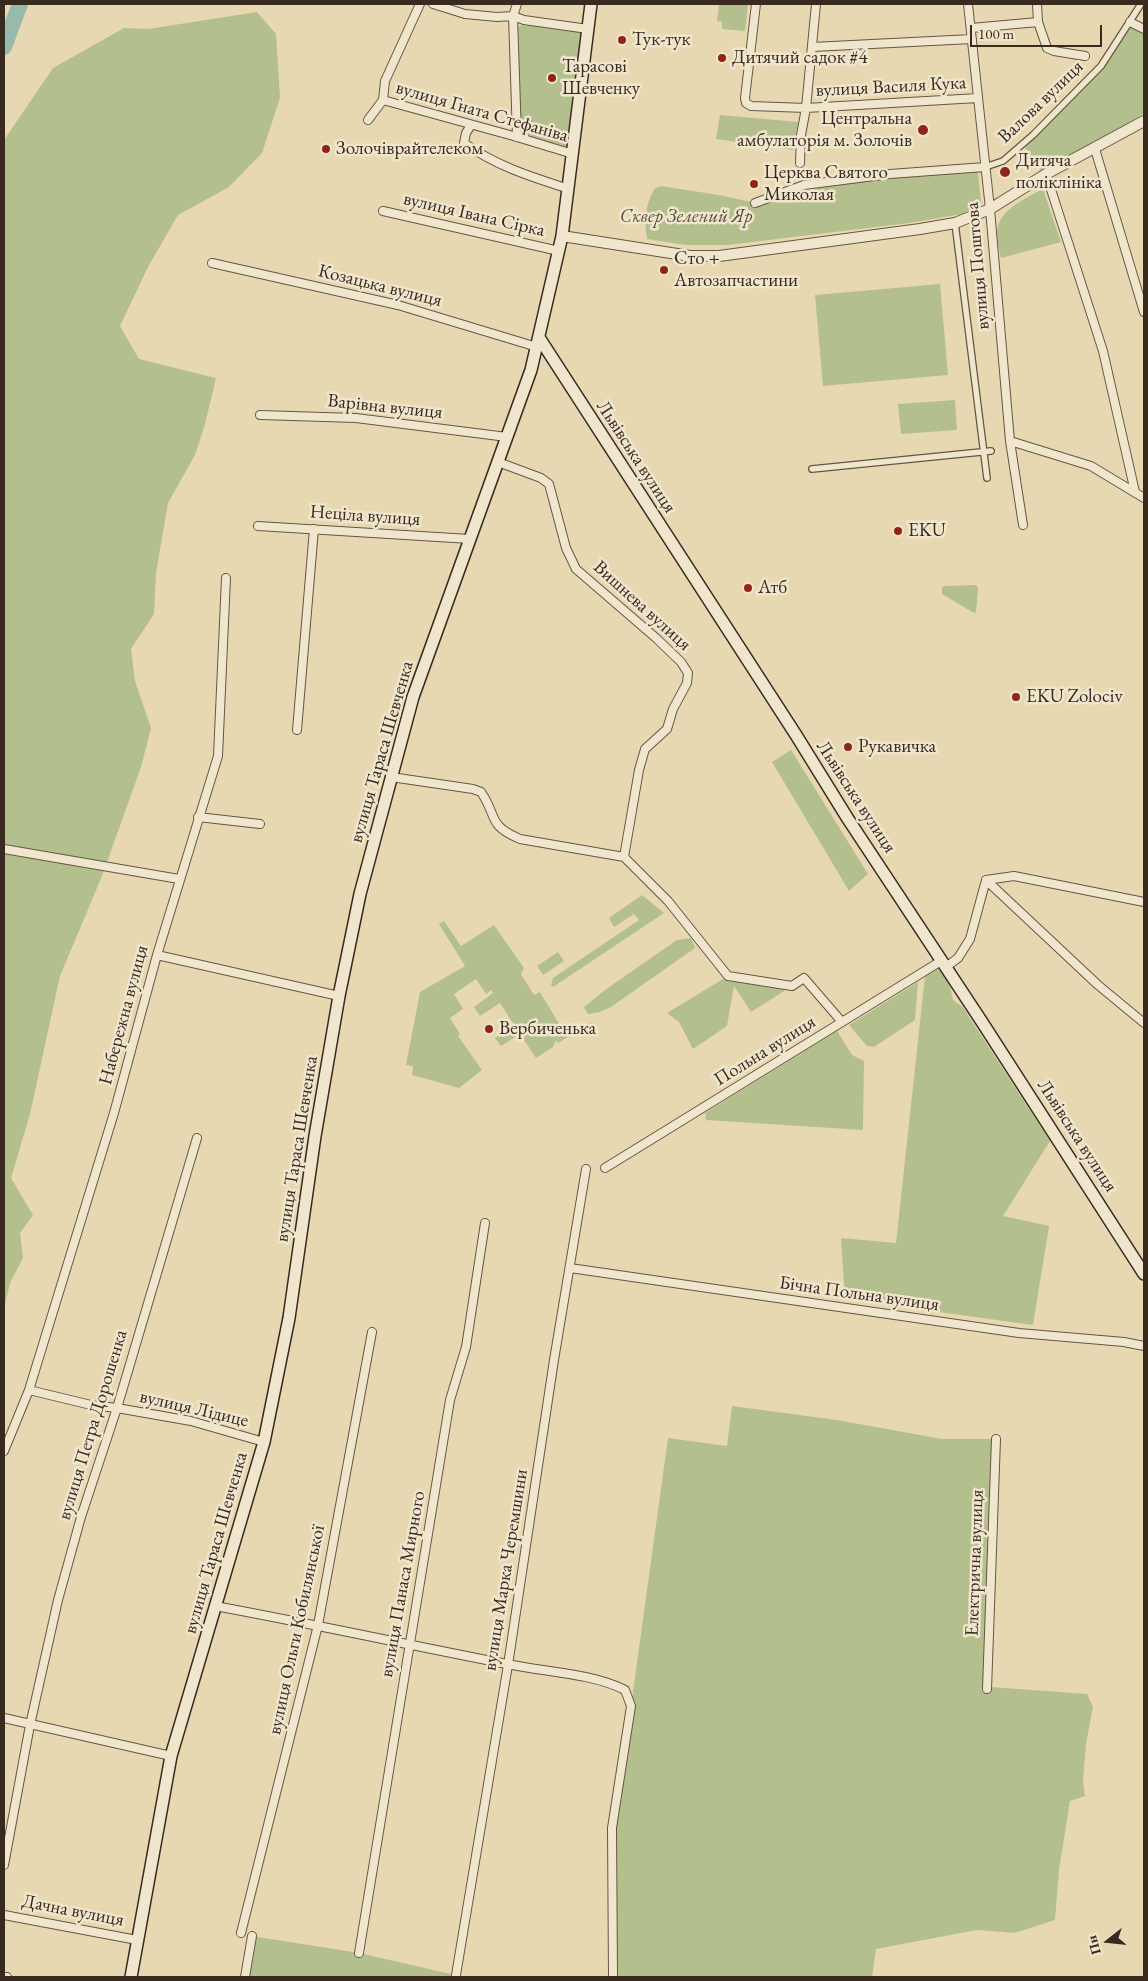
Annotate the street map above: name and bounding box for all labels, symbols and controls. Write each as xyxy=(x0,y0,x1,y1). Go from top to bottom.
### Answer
scale bar xyxy=(973,15,1106,47)
text: 100 m xyxy=(978,24,1014,43)
place label: Тук-тук xyxy=(632,29,691,51)
marker: Тук-тук xyxy=(616,34,628,46)
place label: Дитячий садок #4 xyxy=(732,47,868,69)
marker: Дитячий садок #4 xyxy=(716,52,728,64)
place label: Тарасові Шевченку xyxy=(562,56,640,100)
street label: Валова вулиця xyxy=(994,56,1088,148)
marker: Тарасові Шевченку xyxy=(546,72,558,84)
street label: вулиця Василя Кука xyxy=(815,72,967,102)
street label: вулиця Гната Стефаніва xyxy=(393,76,571,148)
place label: Центральна амбулаторія м. Золочів xyxy=(737,108,912,152)
marker: Центральна амбулаторія м. Золочів xyxy=(916,123,930,137)
place label: Золочіврайтелеком xyxy=(336,138,483,160)
marker: Золочіврайтелеком xyxy=(320,143,332,155)
place label: Дитяча поліклініка xyxy=(1016,150,1102,194)
place label: Церква Святого Миколая xyxy=(764,162,888,206)
marker: Дитяча поліклініка xyxy=(998,165,1012,179)
marker: Церква Святого Миколая xyxy=(748,178,760,190)
street label: вулиця Івана Сірка xyxy=(401,188,547,242)
street label: вулиця Поштова xyxy=(961,201,995,331)
park label: Сквер Зелений Яр xyxy=(620,206,752,228)
place label: Сто + Автозапчастини xyxy=(674,248,798,292)
street label: Козацька вулиця xyxy=(316,260,444,312)
marker: Сто + Автозапчастини xyxy=(658,264,670,276)
street label: Варівна вулиця xyxy=(326,390,444,424)
street label: Львівська вулиця xyxy=(591,396,681,518)
street label: Неціла вулиця xyxy=(309,501,421,531)
place label: EKU xyxy=(908,520,946,542)
marker: EKU xyxy=(892,525,904,537)
street label: Вишнева вулиця xyxy=(588,556,696,656)
place label: Атб xyxy=(758,577,787,599)
marker: Атб xyxy=(742,582,754,594)
street label: вулиця Тараса Шевченка xyxy=(345,658,419,846)
place label: EKU Zolociv xyxy=(1026,686,1123,708)
marker: EKU Zolociv xyxy=(1010,691,1022,703)
street label: Львівська вулиця xyxy=(811,736,901,858)
place label: Рукавичка xyxy=(858,736,936,758)
marker: Рукавичка xyxy=(842,741,854,753)
street label: Набережна вулиця xyxy=(94,943,154,1087)
street label: Польна вулиця xyxy=(710,1011,820,1091)
place label: Вербиченька xyxy=(499,1018,596,1040)
marker: Вербиченька xyxy=(483,1023,495,1035)
street label: вулиця Тараса Шевченка xyxy=(271,1054,323,1244)
street label: Львівська вулиця xyxy=(1032,1075,1122,1197)
street label: Бічна Польна вулиця xyxy=(778,1271,940,1317)
street label: вулиця Петра Дорошенка xyxy=(53,1327,133,1523)
street label: вулиця Лідице xyxy=(137,1385,251,1433)
street label: вулиця Тараса Шевченка xyxy=(179,1449,253,1637)
street label: вулиця Марка Черемшини xyxy=(479,1468,533,1672)
street label: вулиця Панаса Мирного xyxy=(375,1489,431,1679)
street label: Електрична вулиця xyxy=(961,1489,989,1637)
street label: вулиця Ольги Кобилянської xyxy=(264,1523,330,1737)
street label: Дачна вулиця xyxy=(20,1890,126,1932)
north arrow xyxy=(1083,1916,1133,1966)
text: Пн xyxy=(1082,1933,1105,1957)

